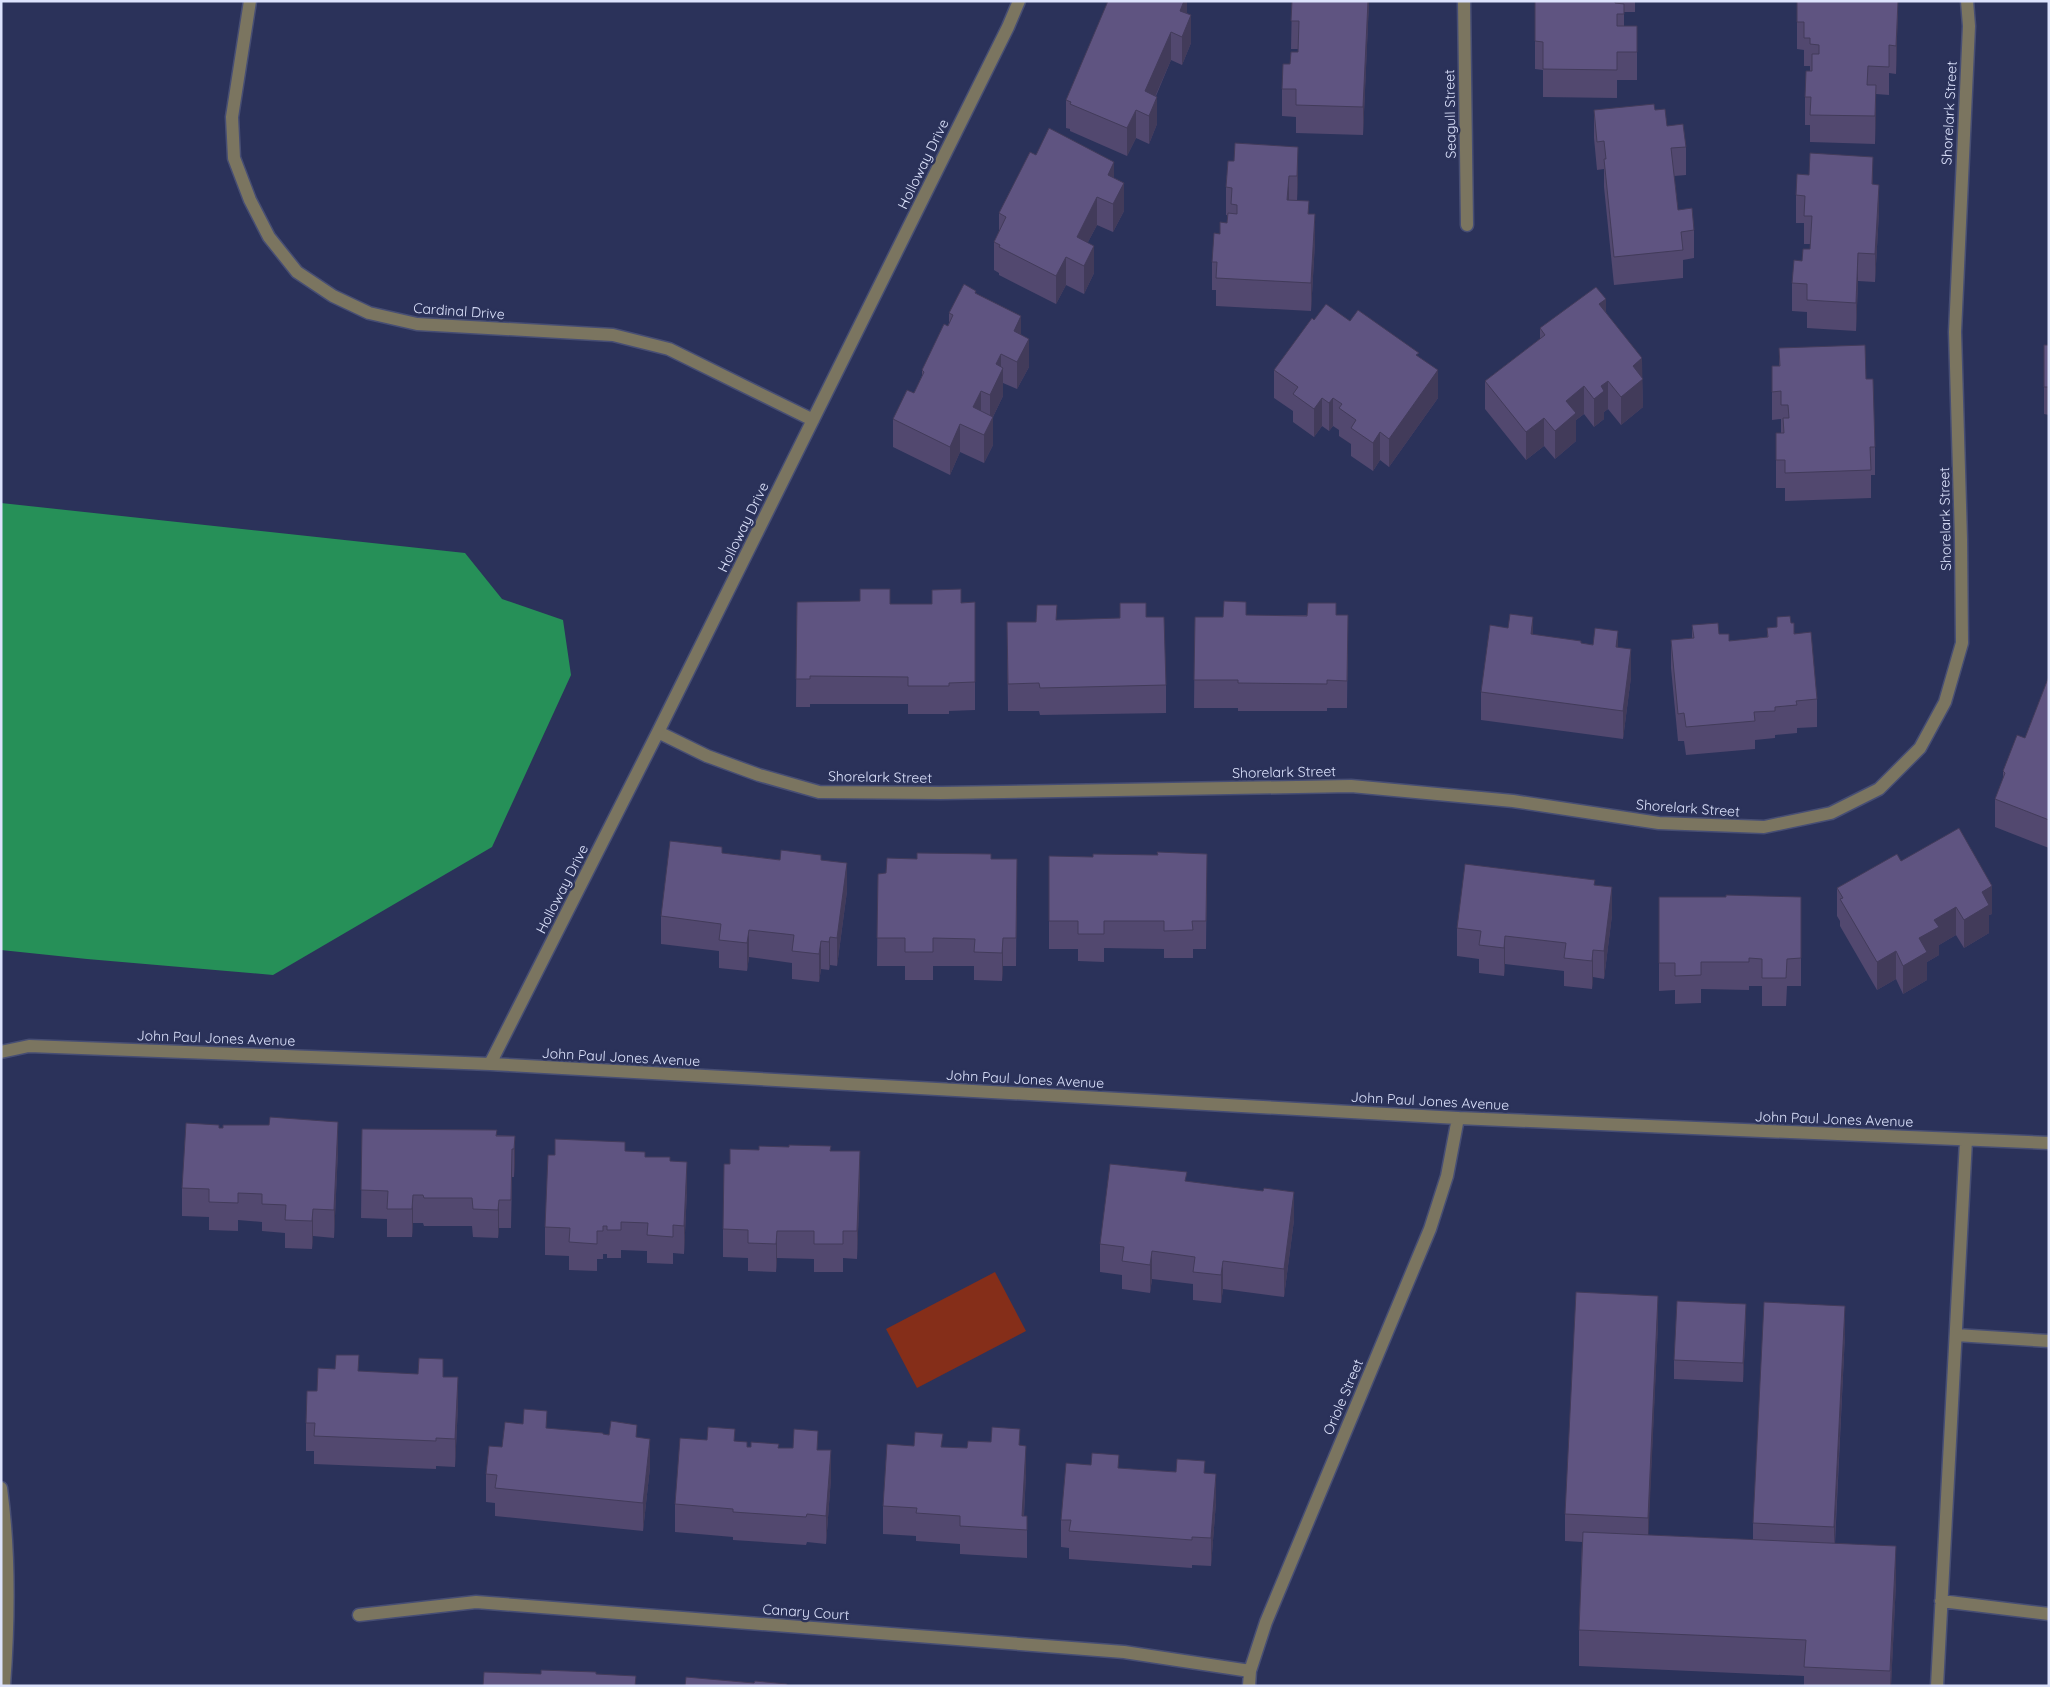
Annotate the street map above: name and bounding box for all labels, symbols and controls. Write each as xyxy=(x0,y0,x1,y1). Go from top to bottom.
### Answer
street label: Shorelark Street xyxy=(1937,60,1961,165)
street label: Seagull Street xyxy=(1440,69,1460,159)
street label: Holloway Drive xyxy=(893,116,953,212)
street label: Cardinal Drive xyxy=(413,299,505,323)
street label: Shorelark Street xyxy=(1935,467,1955,571)
street label: Holloway Drive xyxy=(713,479,773,575)
street label: Shorelark Street xyxy=(1232,762,1336,782)
street label: Shorelark Street xyxy=(828,767,932,787)
street label: Shorelark Street xyxy=(1636,795,1741,821)
street label: Holloway Drive xyxy=(532,841,592,937)
street label: John Paul Jones Avenue xyxy=(136,1026,296,1050)
street label: John Paul Jones Avenue xyxy=(541,1044,701,1070)
street label: John Paul Jones Avenue xyxy=(945,1066,1105,1092)
street label: John Paul Jones Avenue xyxy=(1350,1088,1510,1114)
street label: John Paul Jones Avenue xyxy=(1754,1107,1914,1131)
street label: Oriole Street xyxy=(1319,1356,1367,1438)
street label: Canary Court xyxy=(762,1600,850,1624)

